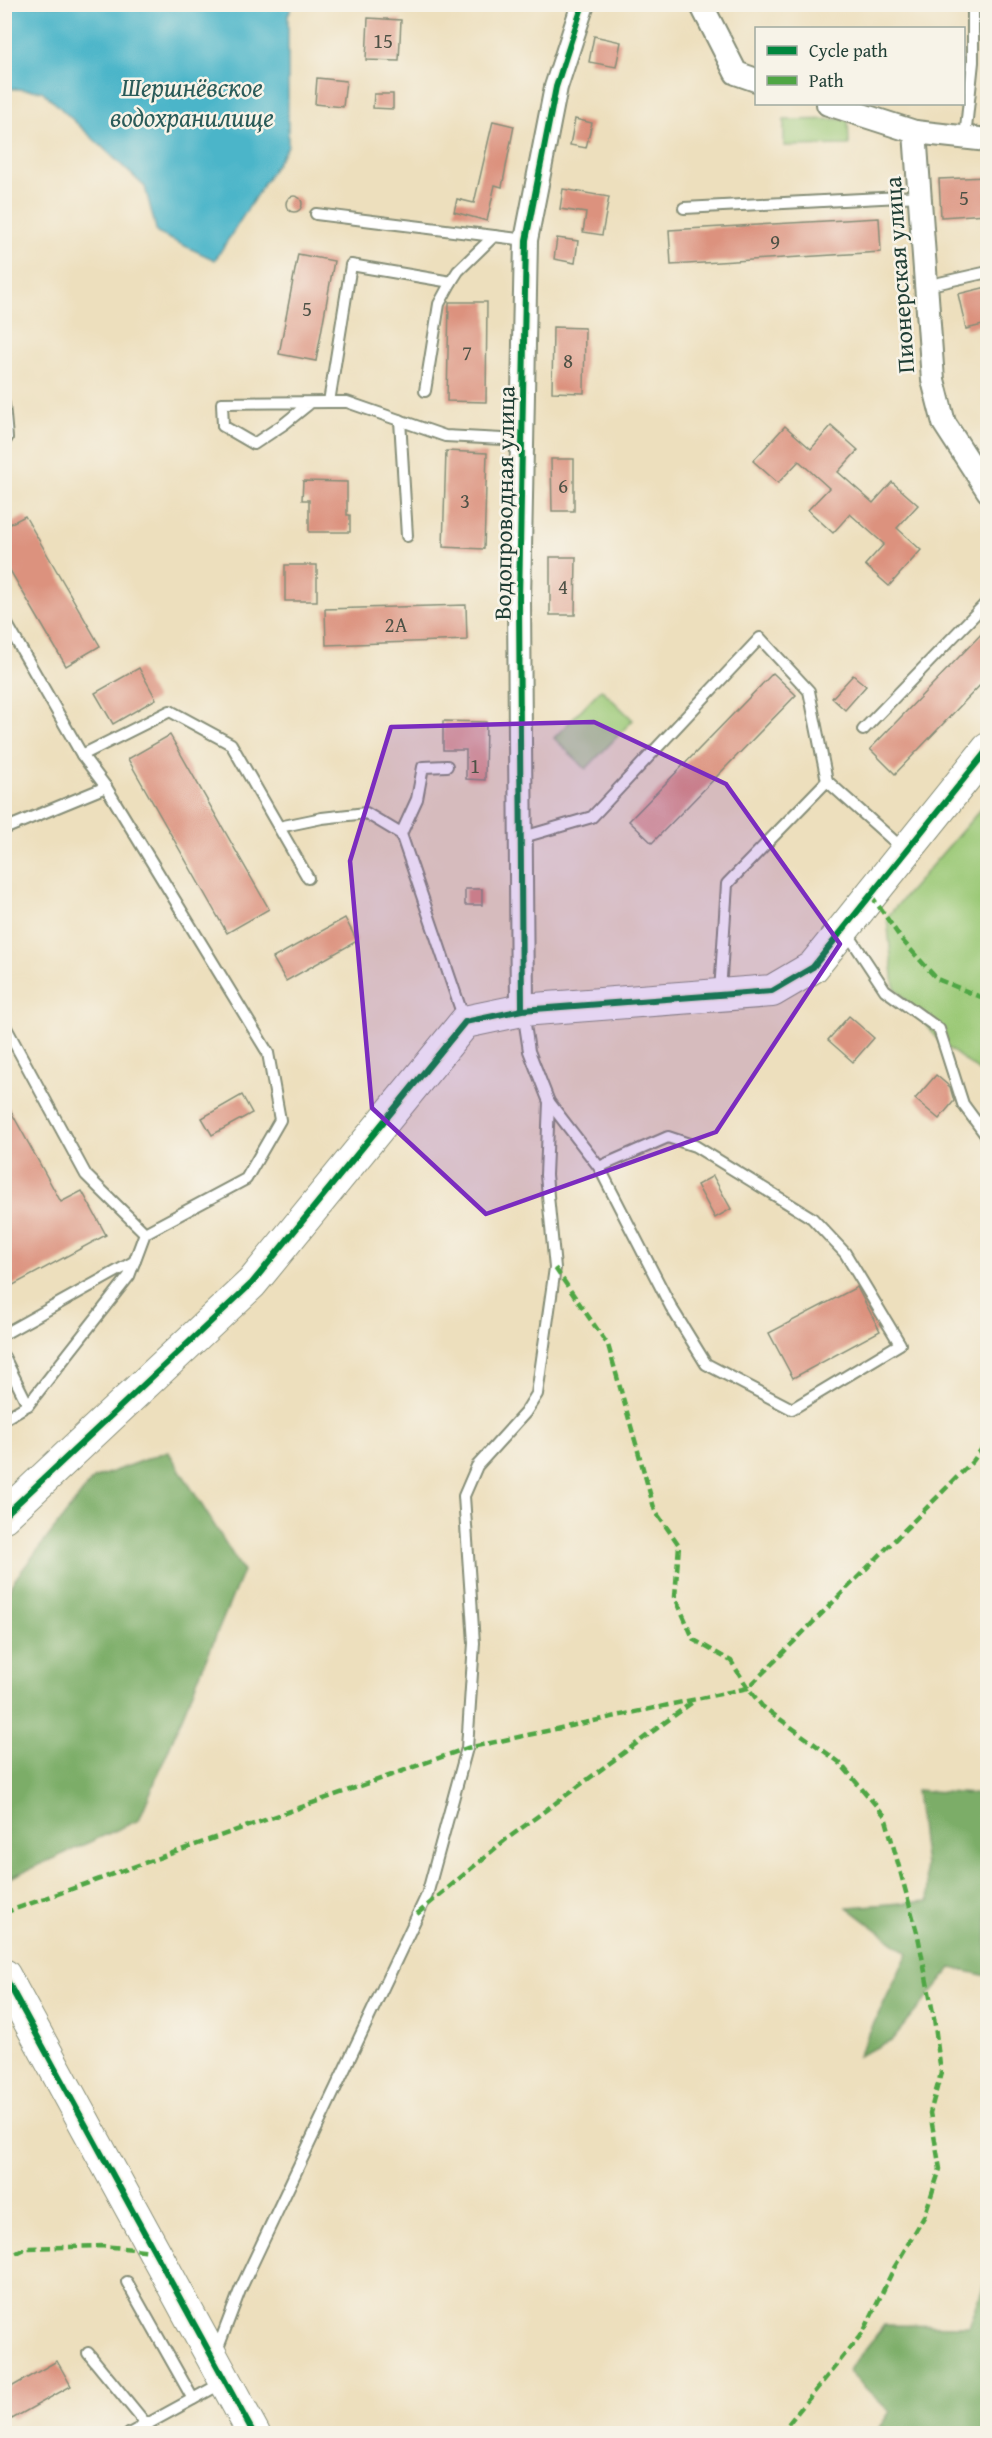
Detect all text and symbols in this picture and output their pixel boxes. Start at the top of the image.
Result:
house number: 15 [373,25,393,56]
legend [755,27,965,105]
text: Cycle path [809,37,888,64]
water label: Шершнёвское водохранилище [110,67,274,136]
text: Path [809,67,844,94]
street label: Пионерская улица [875,175,923,374]
house number: 5 [959,182,969,213]
house number: 9 [770,226,780,257]
house number: 5 [302,293,312,324]
house number: 7 [462,337,472,368]
house number: 8 [563,345,573,376]
street label: Водопроводная улица [484,385,524,621]
house number: 6 [558,470,568,501]
house number: 3 [460,485,470,516]
house number: 4 [558,571,568,602]
house number: 2А [385,609,408,640]
house number: 1 [470,750,480,781]

